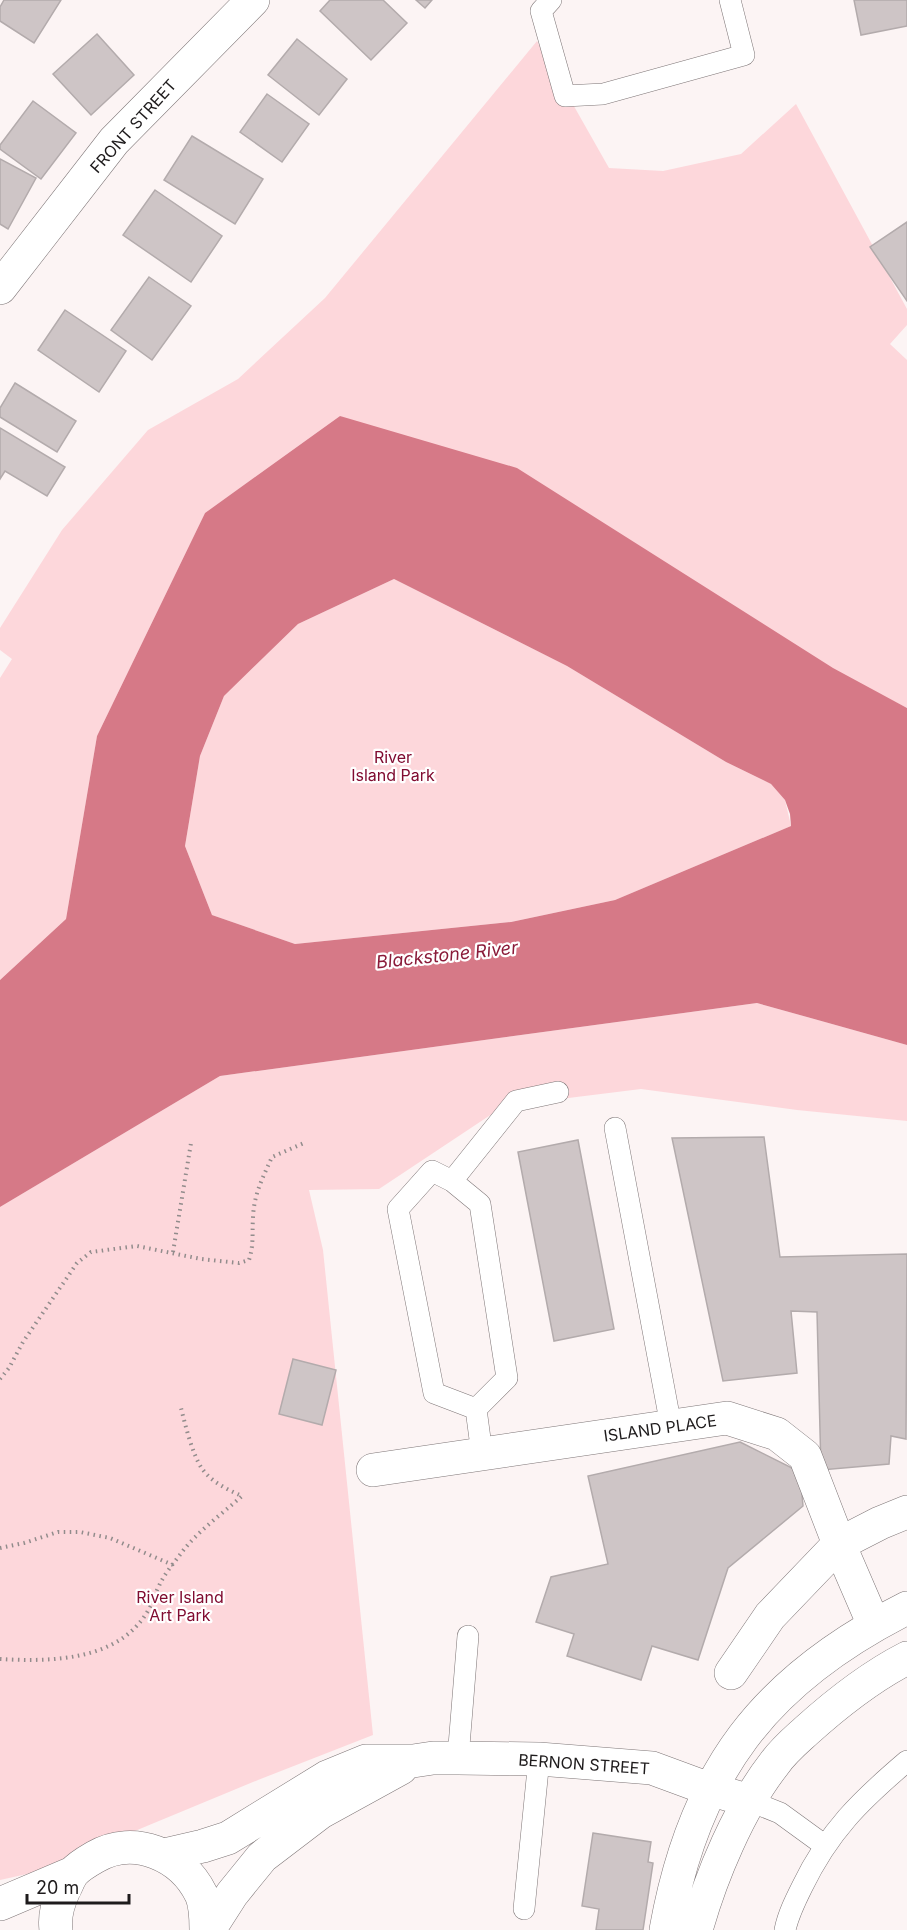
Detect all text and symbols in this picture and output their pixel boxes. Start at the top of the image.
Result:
street label: FRONT STREET [86,75,180,177]
park label: River Island Park [351,747,435,785]
water label: Blackstone River [375,936,520,972]
street label: ISLAND PLACE [602,1410,718,1446]
park label: River Island Art Park [136,1587,224,1625]
street label: BERNON STREET [518,1749,650,1779]
scale bar [27,1867,129,1905]
text: 20 m [36,1877,79,1898]

